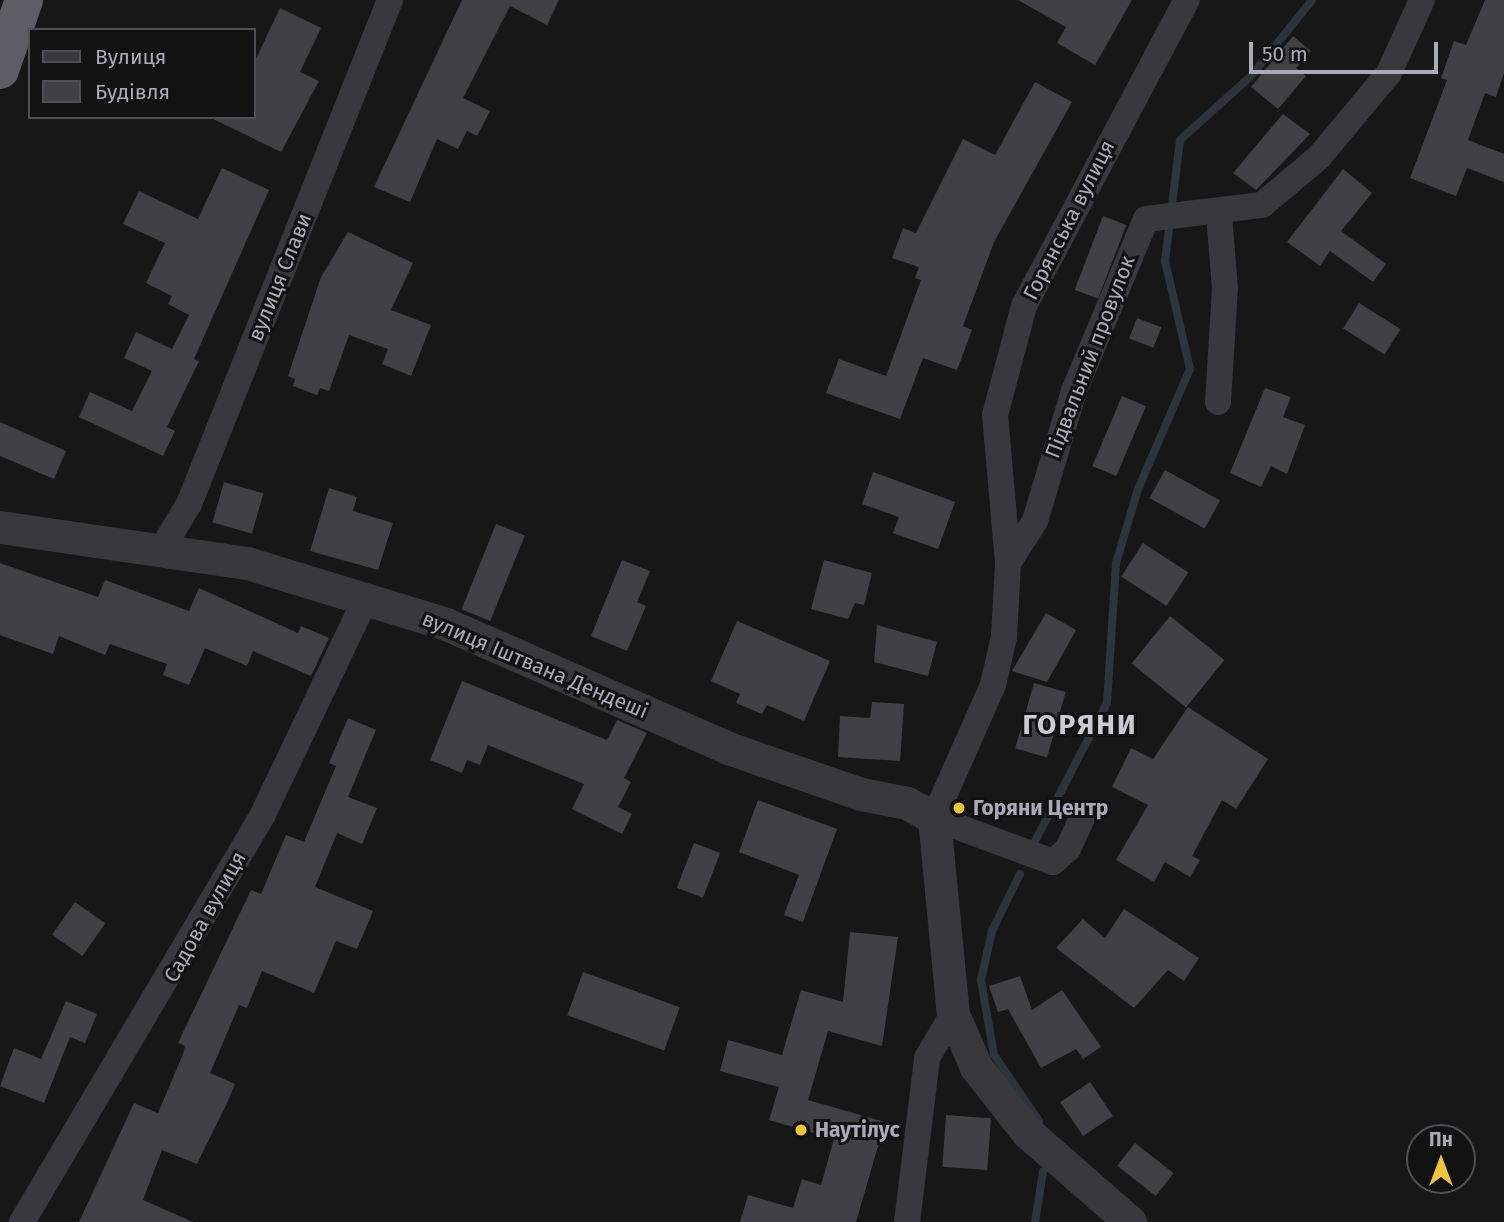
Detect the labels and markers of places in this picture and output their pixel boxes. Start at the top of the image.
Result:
place label: Горяни Центр [973,795,1108,821]
marker: Горяни Центр [951,800,967,816]
place label: Наутілус [815,1117,900,1143]
marker: Наутілус [793,1122,809,1138]

